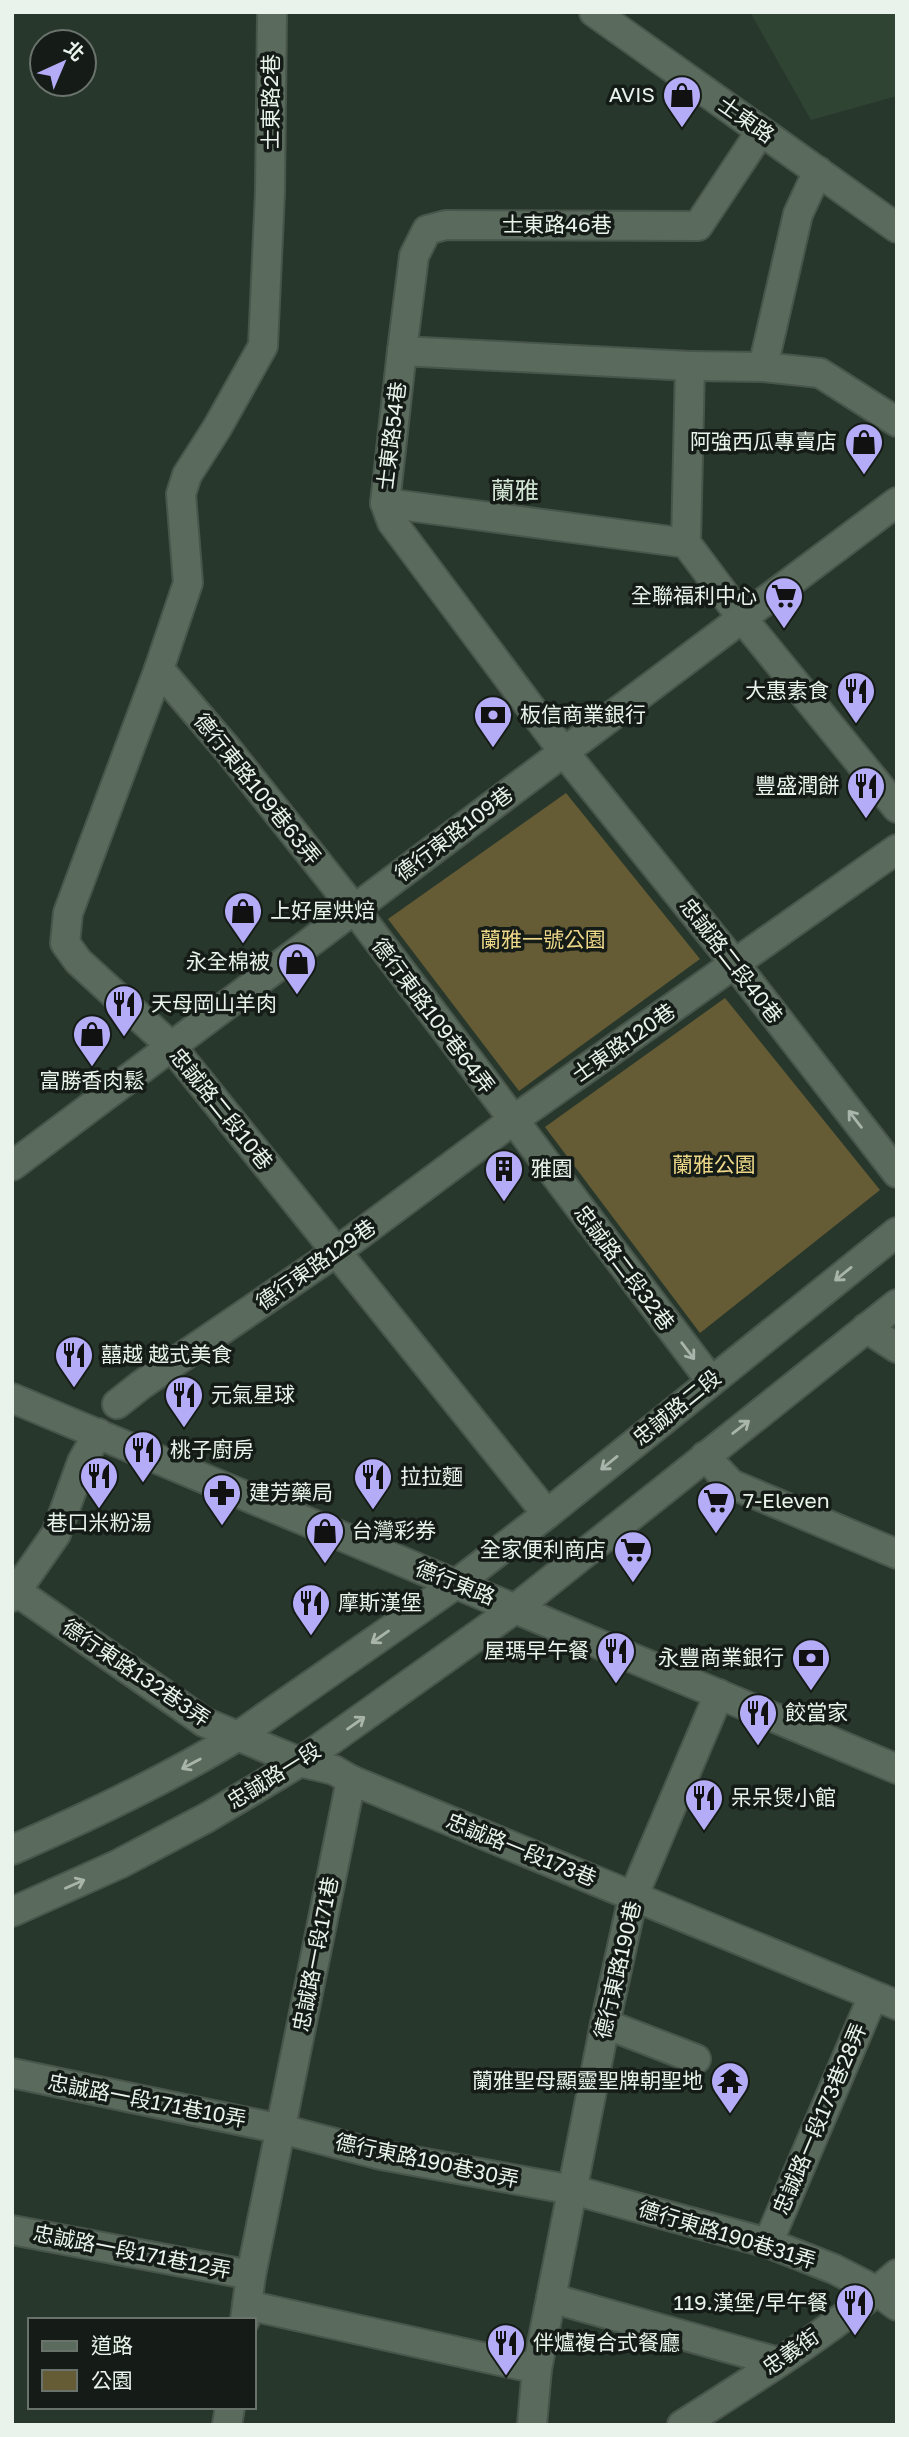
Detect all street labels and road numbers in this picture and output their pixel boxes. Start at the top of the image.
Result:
street label: 士東路2巷 [257,54,283,150]
street label: 士東路 [713,90,780,148]
street label: 士東路46巷 [502,211,612,237]
street label: 士東路54巷 [371,380,411,492]
street label: 德行東路109巷63弄 [189,708,327,869]
street label: 德行東路109巷 [389,780,517,886]
street label: 忠誠路二段40巷 [675,893,789,1028]
street label: 德行東路109巷64弄 [367,933,501,1098]
street label: 士東路120巷 [567,997,680,1087]
street label: 忠誠路二段10巷 [165,1042,279,1175]
street label: 忠誠路二段32巷 [569,1199,680,1335]
street label: 德行東路129巷 [251,1213,380,1315]
street label: 忠誠路二段 [627,1364,725,1450]
street label: 德行東路 [412,1554,499,1610]
street label: 德行東路132巷3弄 [58,1613,216,1731]
street label: 忠誠路一段 [222,1736,325,1814]
street label: 忠誠路一段173巷 [443,1807,600,1891]
street label: 忠誠路一段171巷 [287,1874,343,2034]
street label: 德行東路190巷 [589,1898,646,2041]
street label: 忠誠路一段173巷28弄 [767,2019,871,2218]
street label: 忠誠路一段171巷10弄 [46,2068,249,2132]
street label: 德行東路190巷30弄 [333,2128,521,2192]
street label: 德行東路190巷31弄 [635,2195,819,2273]
street label: 忠誠路一段171巷12弄 [31,2219,233,2283]
street label: 忠義街 [757,2322,824,2380]

